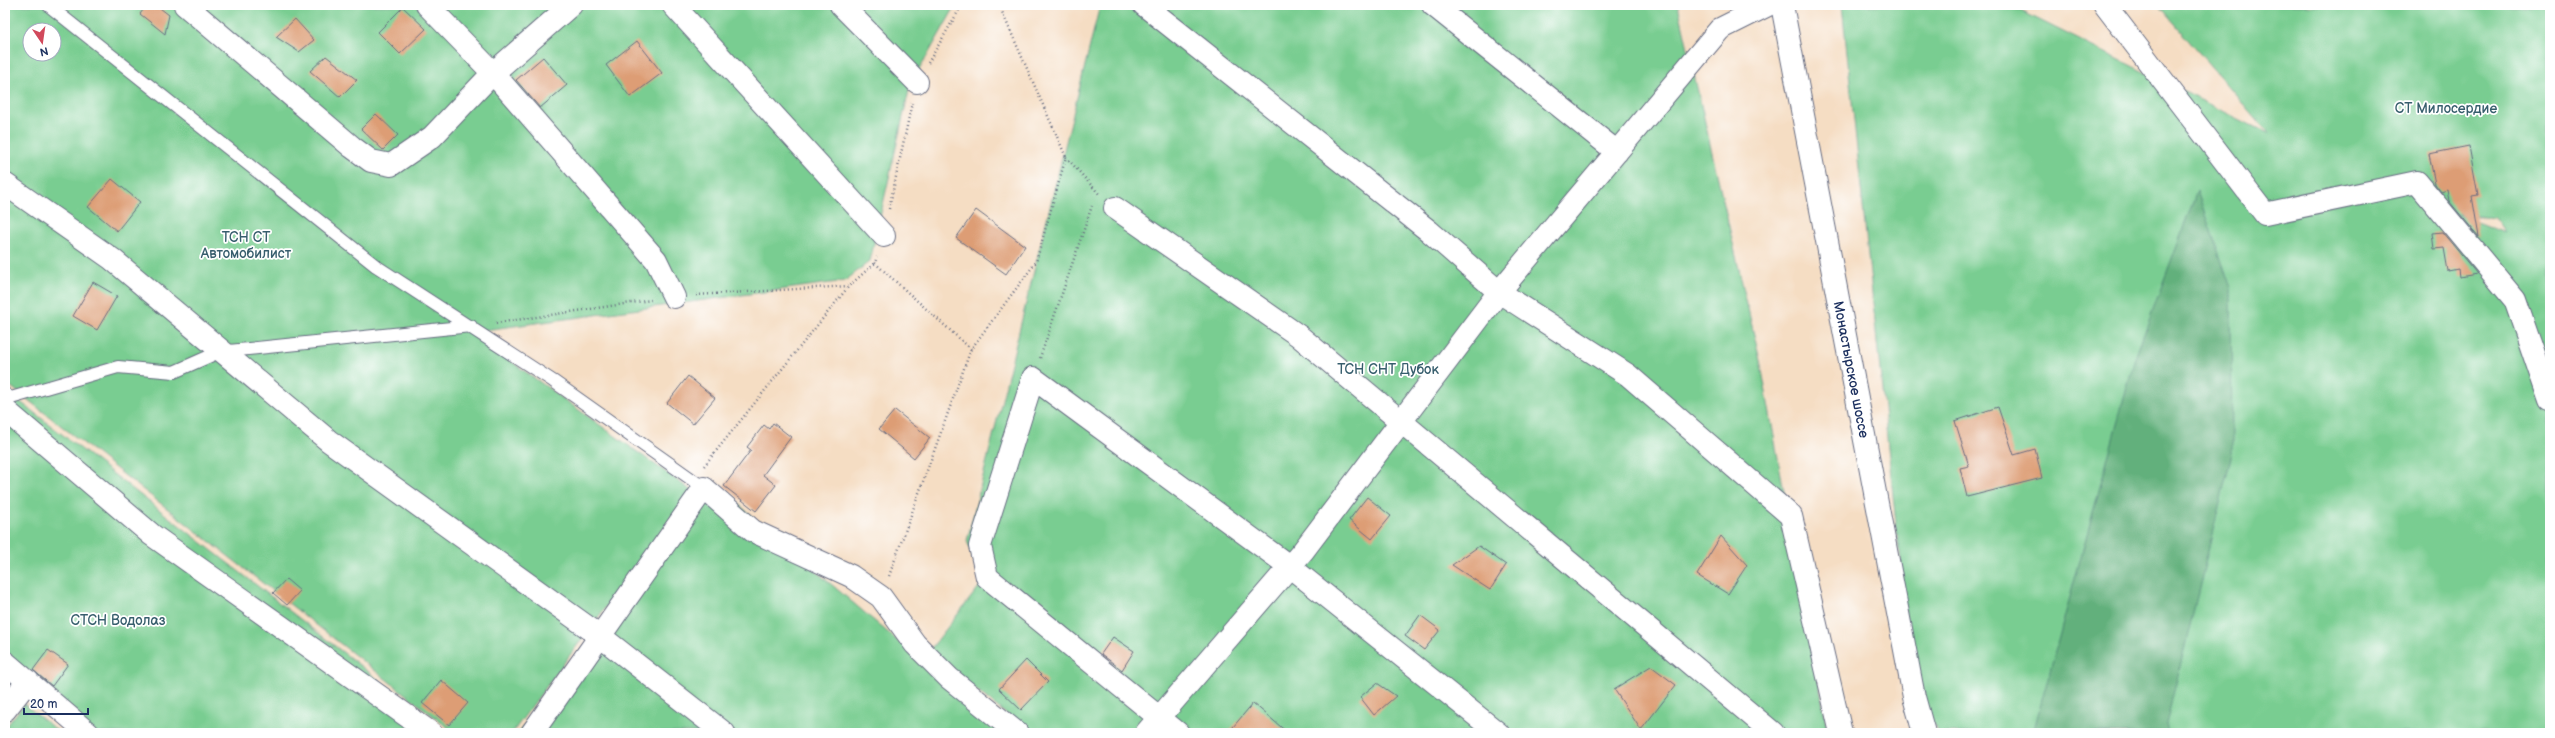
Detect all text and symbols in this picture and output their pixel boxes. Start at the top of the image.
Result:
north arrow [22,22,62,62]
text: N [39,44,50,59]
park label: СТ Милосердие [2395,100,2497,117]
park label: ТСН СТ Автомобилист [200,229,292,262]
street label: Монастырское шоссе [1830,299,1873,440]
park label: ТСН СНТ Дубок [1337,361,1439,378]
park label: СТСН Водолаз [70,612,166,629]
scale bar [24,690,88,716]
text: 20 m [30,697,57,712]

